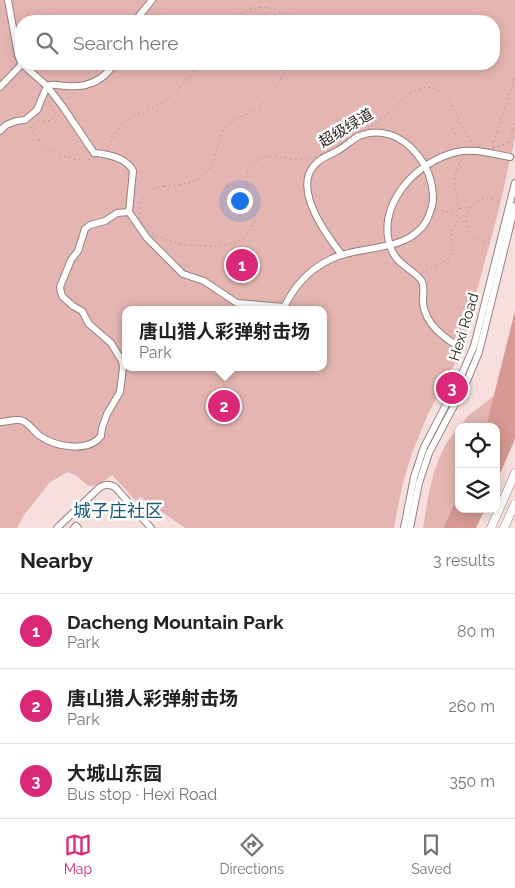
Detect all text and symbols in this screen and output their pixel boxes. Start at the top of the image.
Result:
search box [15,15,500,70]
icon: search [33,29,61,57]
text: Search here [73,32,179,54]
street label: 超级绿道 [316,105,376,151]
your location [227,188,253,214]
pin: 1 [226,246,258,284]
street label: Hexi Road [445,291,483,363]
popup [122,306,327,371]
text: 唐山猎人彩弹射击场 [139,320,310,342]
text: Park [139,343,172,362]
pin: 3 [436,369,468,407]
pin: 2 [208,387,240,425]
map controls [455,423,500,513]
button: locate [455,423,500,468]
button: layers [455,468,500,513]
district label: 城子庄社区 [73,500,163,521]
text: Nearby [20,548,93,573]
text: 3 results [433,551,495,570]
text: Dacheng Mountain Park [67,611,284,633]
text: 1 [32,622,40,641]
text: 80 m [457,622,495,641]
text: Park [67,633,100,652]
text: 唐山猎人彩弹射击场 [67,687,238,709]
text: 2 [31,697,41,716]
text: 260 m [448,697,495,716]
text: Park [67,710,100,729]
text: 大城山东园 [67,762,162,784]
text: 3 [32,772,40,791]
text: 350 m [449,772,495,791]
text: Bus stop · Hexi Road [67,785,217,804]
tab: Map [64,831,92,877]
tab: Directions [219,831,284,877]
tab: Saved [411,831,451,877]

